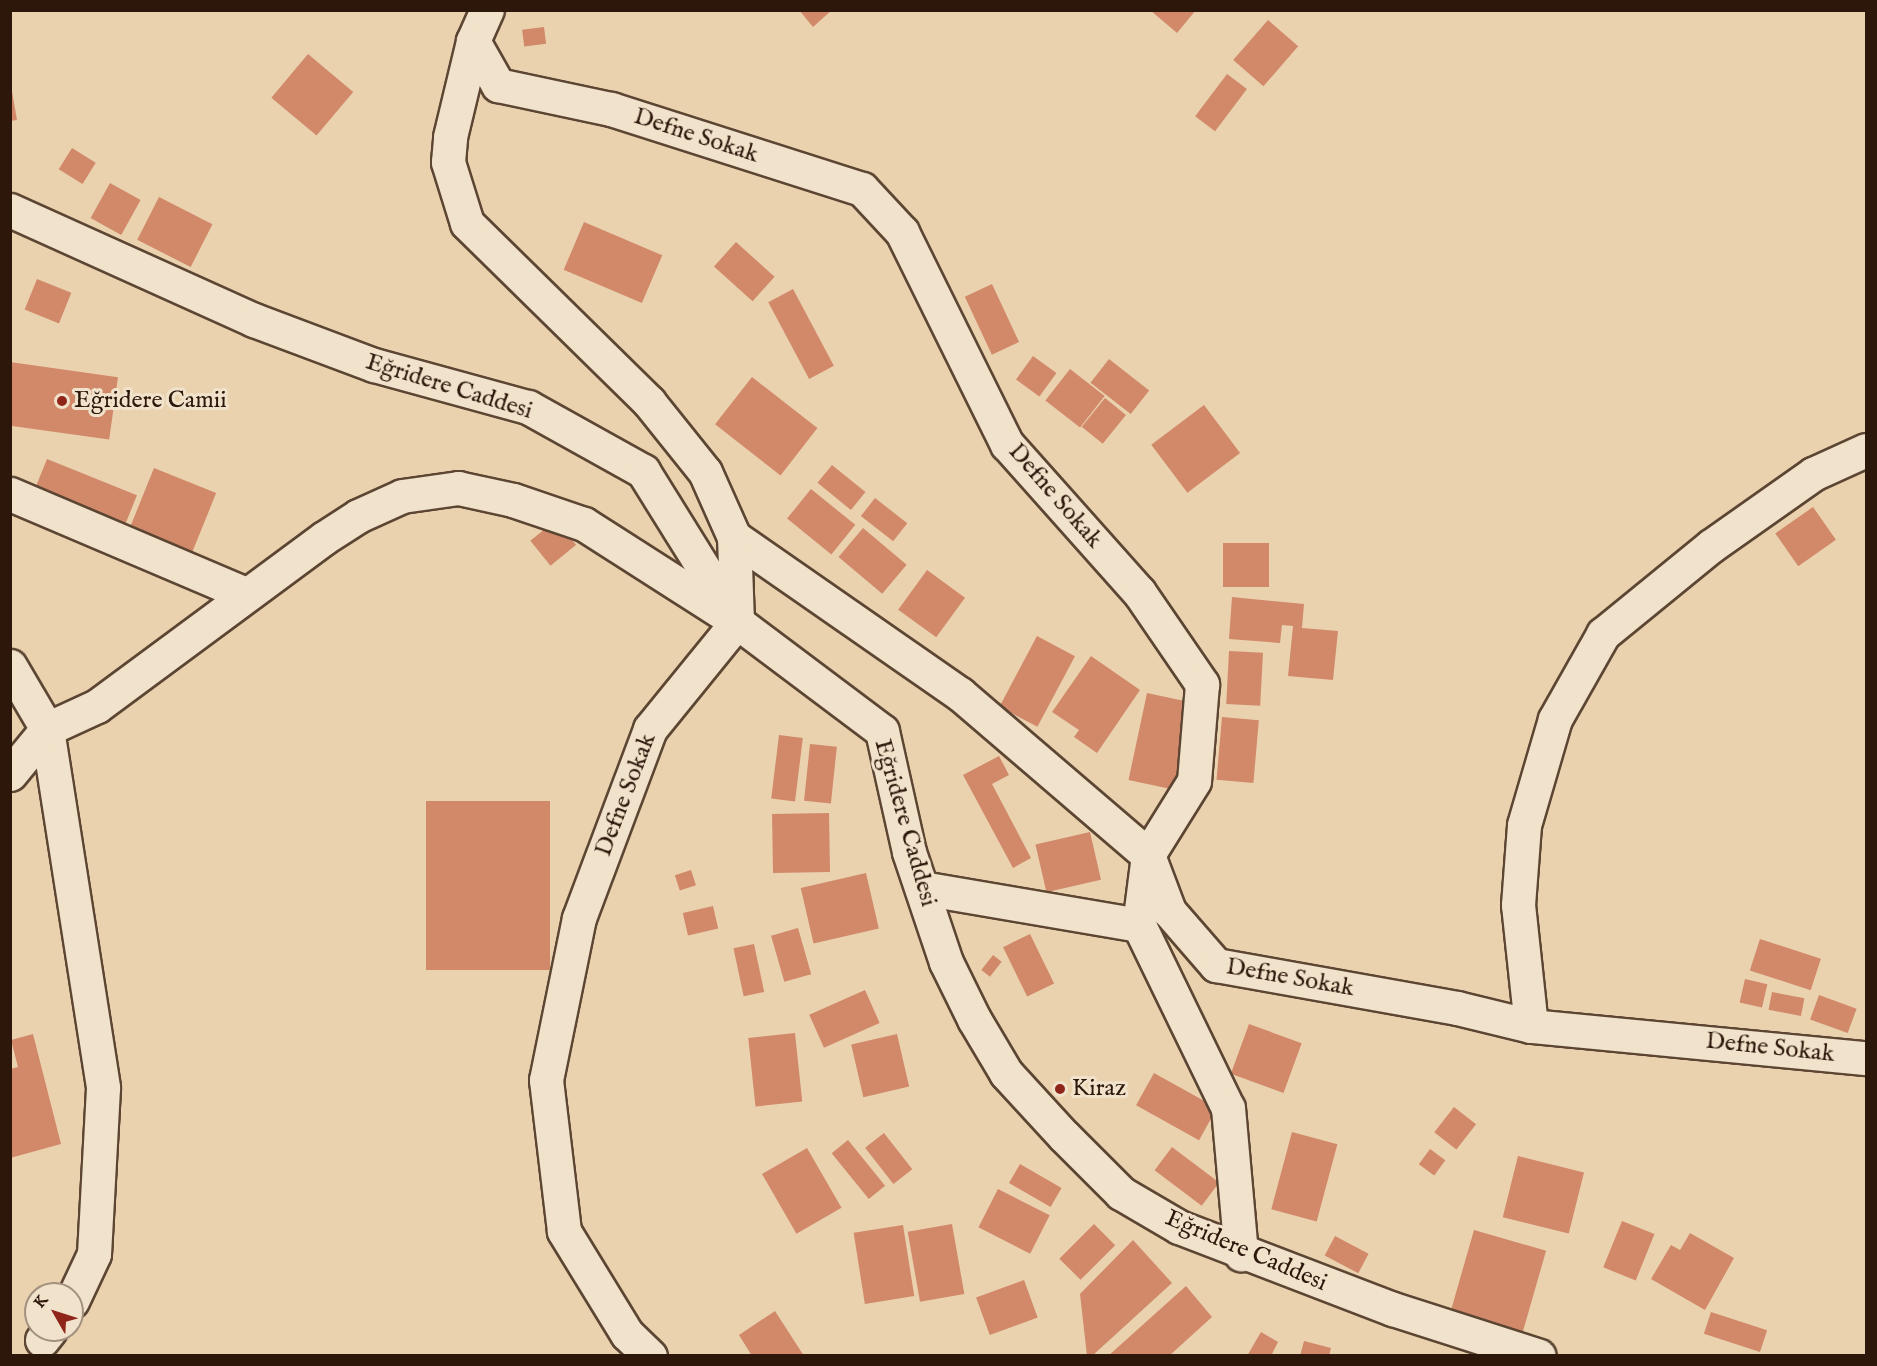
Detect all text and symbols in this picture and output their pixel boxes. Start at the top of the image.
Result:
street label: Defne Sokak [630,102,762,170]
street label: Eğridere Caddesi [362,348,536,426]
place label: Eğridere Camii [74,387,227,415]
marker: Eğridere Camii [55,394,69,408]
street label: Defne Sokak [1002,438,1108,554]
street label: Defne Sokak [589,730,663,860]
street label: Eğridere Caddesi [867,736,943,910]
street label: Defne Sokak [1224,953,1356,1003]
street label: Defne Sokak [1704,1027,1836,1069]
place label: Kiraz [1072,1075,1126,1103]
marker: Kiraz [1053,1082,1067,1096]
street label: Eğridere Caddesi [1161,1204,1331,1298]
north arrow [24,1282,84,1342]
text: K [30,1291,53,1313]

